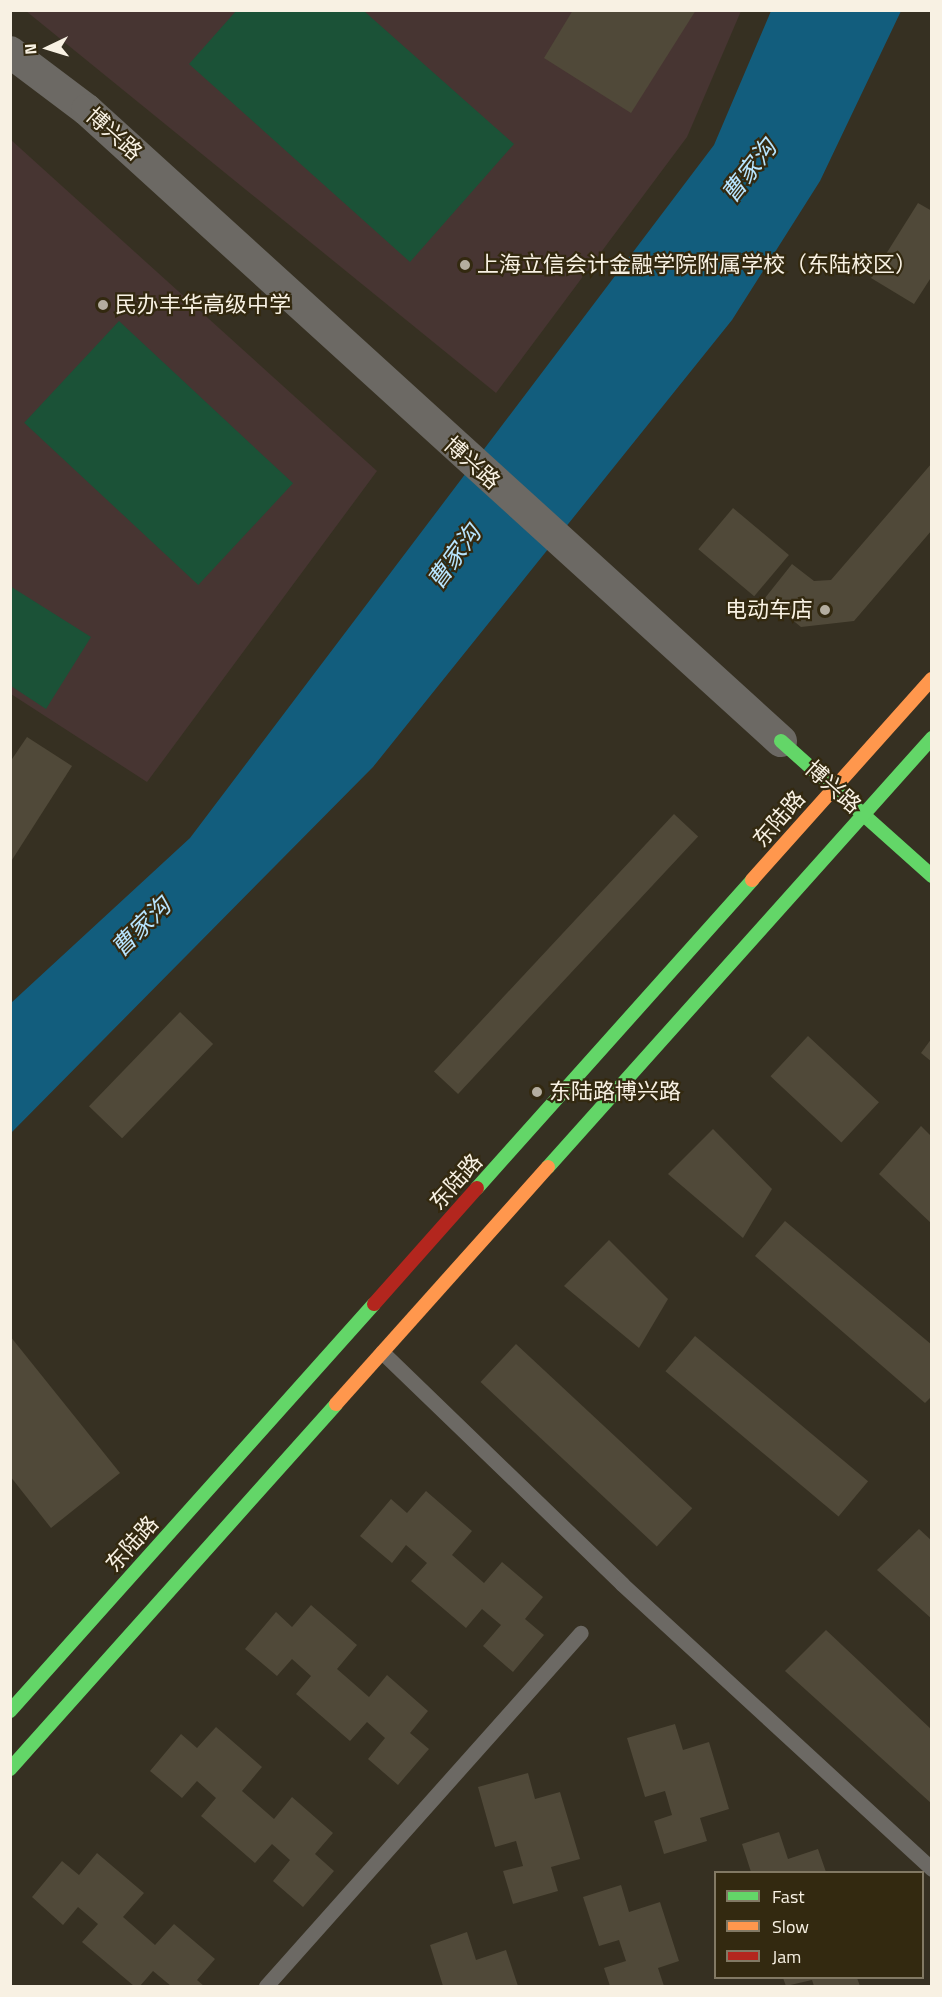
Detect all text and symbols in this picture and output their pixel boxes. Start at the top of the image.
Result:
north arrow [18,18,78,78]
text: N [18,43,42,56]
street label: 博兴路 [81,102,147,166]
water label: 曹家沟 [715,134,783,208]
place label: 上海立信会计金融学院附属学校（东陆校区） [477,252,917,278]
marker: 上海立信会计金融学院附属学校（东陆校区） [458,258,472,272]
place label: 民办丰华高级中学 [115,292,291,318]
marker: 民办丰华高级中学 [96,298,110,312]
street label: 博兴路 [439,431,505,495]
water label: 曹家沟 [421,519,487,595]
place label: 电动车店 [725,597,813,623]
marker: 电动车店 [818,603,832,617]
street label: 博兴路 [800,755,866,819]
street label: 东陆路 [747,785,811,853]
water label: 曹家沟 [105,891,177,963]
place label: 东陆路博兴路 [549,1079,681,1105]
marker: 东陆路博兴路 [530,1085,544,1099]
street label: 东陆路 [424,1149,488,1215]
street label: 东陆路 [100,1511,164,1577]
legend [714,1871,924,1979]
text: Fast [772,1883,805,1910]
text: Slow [772,1913,809,1940]
text: Jam [772,1943,801,1970]

